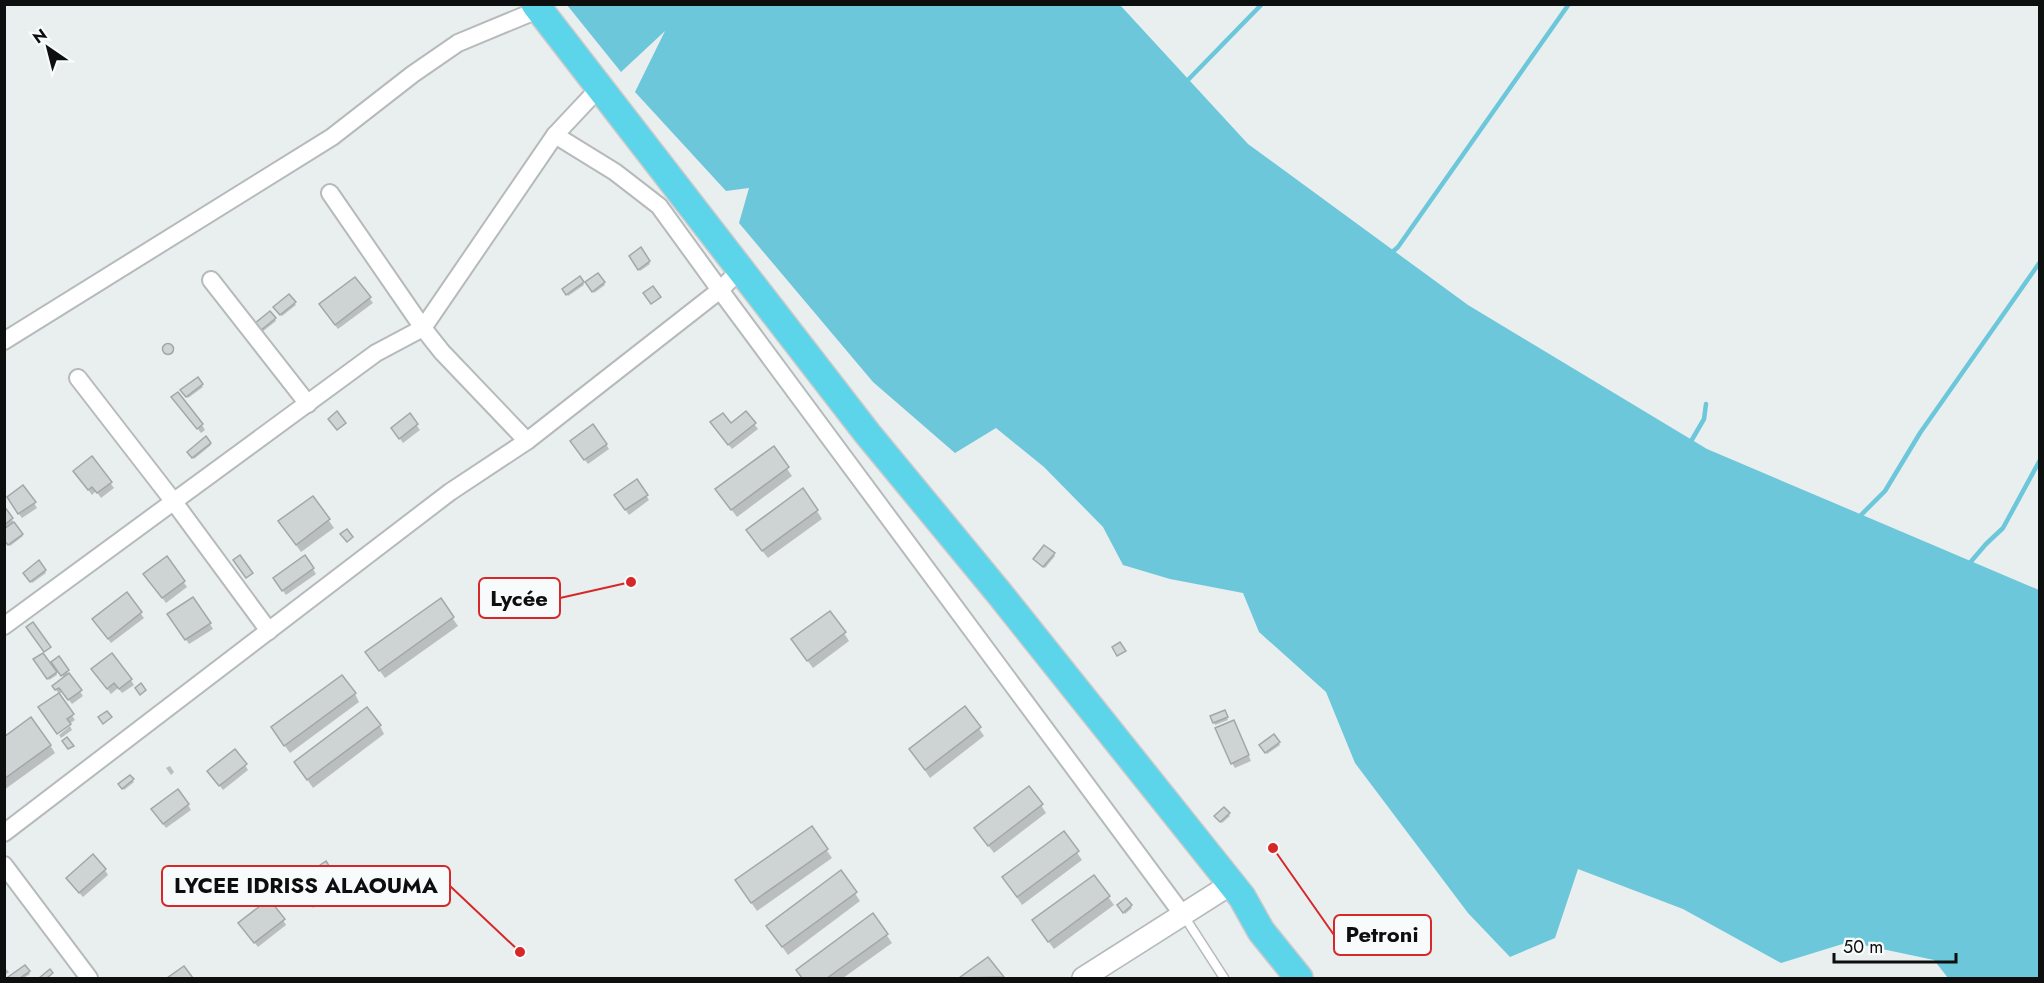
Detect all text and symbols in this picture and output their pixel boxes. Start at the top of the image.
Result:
north arrow [18,18,78,78]
text: N [28,23,51,49]
callout: Lycée [479,578,560,618]
text: Lycée [490,582,548,614]
callout: LYCEE IDRISS ALAOUMA [162,866,450,906]
text: LYCEE IDRISS ALAOUMA [174,869,439,901]
callout: Petroni [1334,915,1431,955]
text: Petroni [1345,918,1419,950]
scale bar [1834,926,1956,964]
text: 50 m [1843,934,1883,960]

